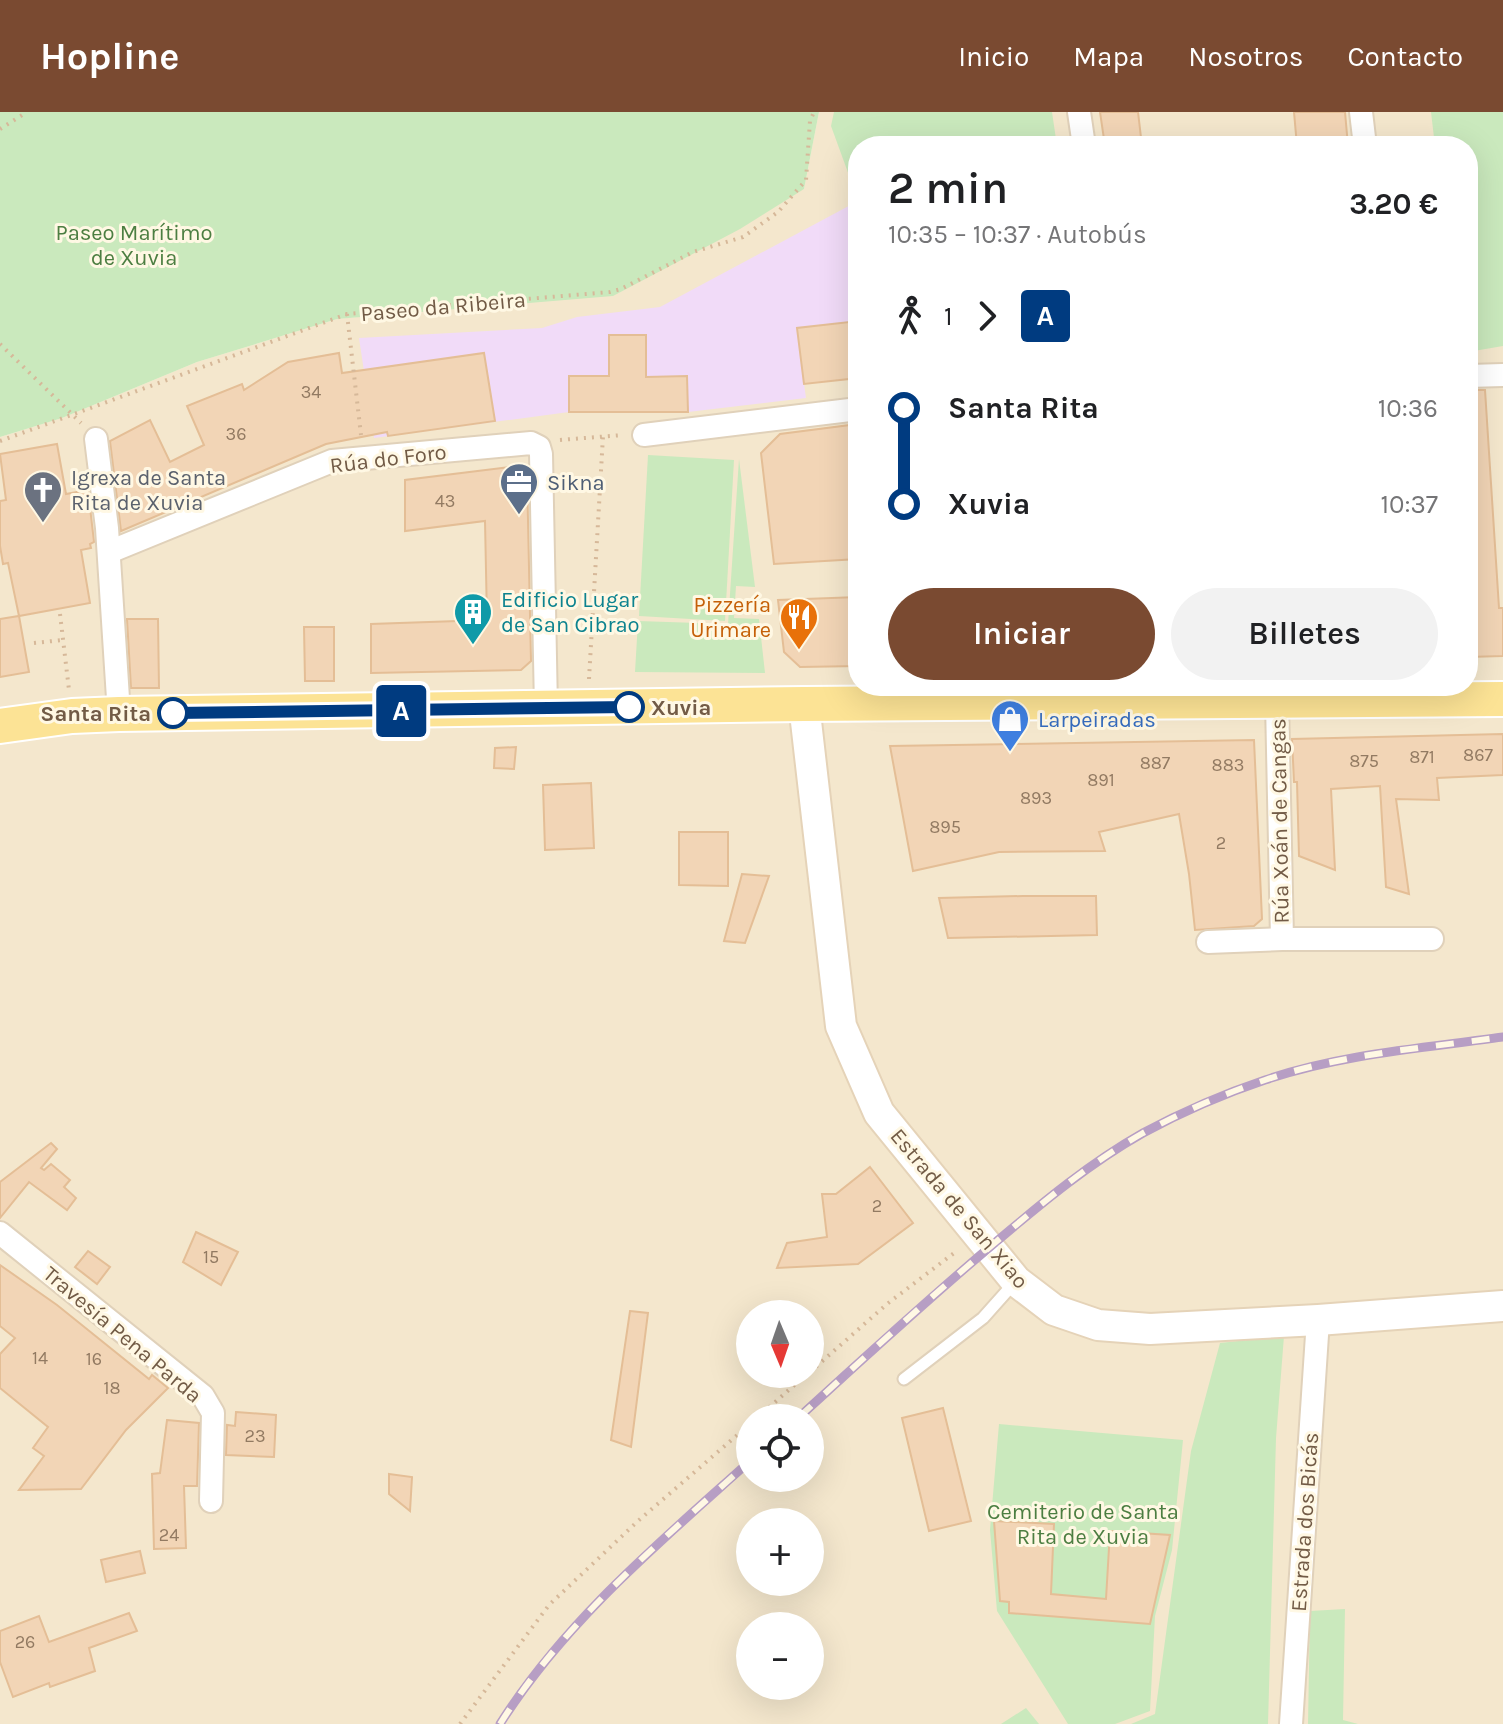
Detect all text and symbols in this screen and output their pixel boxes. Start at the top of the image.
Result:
text: Hopline [40,34,179,79]
text: Inicio [958,40,1029,73]
text: Mapa [1073,40,1144,73]
text: Nosotros [1188,40,1303,73]
text: Contacto [1347,40,1463,73]
text: 2 min [888,163,1008,214]
text: 3.20 € [1349,186,1438,222]
text: 10:35 – 10:37 · Autobús [888,219,1147,250]
park label: Paseo Marítimo de Xuvia [55,220,213,271]
street label: Paseo da Ribeira [359,287,527,327]
icon: walk [888,294,932,338]
icon: forward [965,294,1009,338]
text: A [1037,299,1054,332]
text: 1 [944,301,953,332]
house number: 34 [301,381,321,403]
text: Santa Rita [948,390,1099,426]
text: 10:36 [1378,393,1438,424]
house number: 36 [226,423,246,445]
street label: Rúa do Foro [328,439,448,479]
office icon: Sikna [498,461,540,516]
place label: Igrexa de Santa Rita de Xuvia [71,465,226,516]
church icon: Igrexa de Santa Rita de Xuvia [22,469,64,524]
place label: Sikna [547,470,605,496]
text: Xuvia [948,486,1030,522]
text: 10:37 [1380,489,1438,520]
house number: 43 [435,490,455,512]
place label: Edificio Lugar de San Cibrao [501,587,640,638]
button: Iniciar [888,588,1155,680]
button: Billetes [1171,588,1438,680]
building icon: Edificio Lugar de San Cibrao [452,591,494,646]
place label: Pizzería Urimare [690,592,771,643]
restaurant icon: Pizzería Urimare [778,596,820,651]
line badge: A [375,685,427,737]
marker: Xuvia [614,692,644,722]
text: A [392,694,410,727]
place label: Xuvia [651,695,711,721]
marker: Santa Rita [158,698,188,728]
shop icon: Larpeiradas [989,698,1031,753]
place label: Santa Rita [40,701,151,727]
place label: Larpeiradas [1038,707,1156,733]
street label: Rúa Xoán de Cangas [1265,718,1295,924]
house number: 867 [1463,744,1493,766]
house number: 871 [1409,746,1435,768]
house number: 875 [1349,750,1379,772]
house number: 887 [1140,752,1171,774]
house number: 883 [1212,754,1244,776]
house number: 891 [1087,769,1115,791]
house number: 893 [1020,787,1052,809]
house number: 895 [929,816,961,838]
house number: 2 [1216,832,1226,854]
street label: Estrada de San Xiao [885,1123,1034,1294]
house number: 2 [872,1195,882,1217]
house number: 15 [203,1246,219,1268]
street label: Travesía Pena Parda [38,1261,207,1409]
north arrow [736,1300,824,1388]
map controls [736,1300,824,1700]
house number: 14 [32,1347,48,1369]
house number: 16 [86,1348,102,1370]
house number: 18 [103,1377,121,1399]
button: locate [736,1404,824,1492]
house number: 23 [244,1425,266,1447]
street label: Estrada dos Bicás [1286,1432,1324,1613]
park label: Cemiterio de Santa Rita de Xuvia [987,1499,1179,1550]
button: + [736,1508,824,1596]
house number: 24 [159,1524,179,1546]
button: − [736,1612,824,1700]
house number: 26 [15,1631,35,1653]

